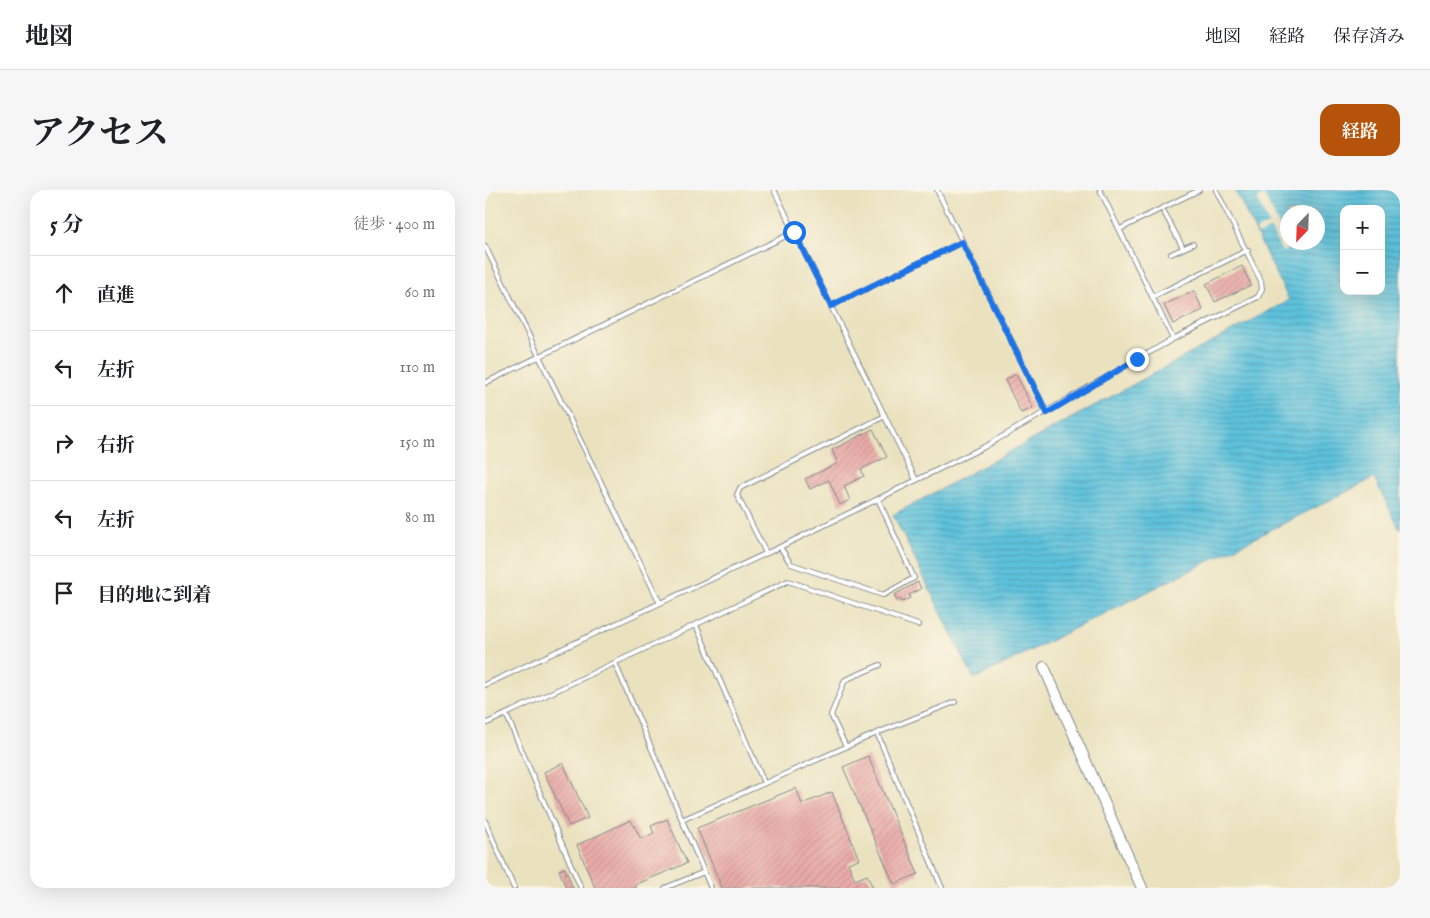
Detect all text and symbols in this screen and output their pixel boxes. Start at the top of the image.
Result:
text: 地図 [25,22,73,53]
text: 地図 [1205,26,1241,49]
text: 経路 [1269,26,1305,49]
text: 保存済み [1333,26,1405,49]
button: 経路 [1320,104,1400,156]
text: アクセス [30,112,169,157]
north arrow [1280,205,1325,250]
map controls [1340,205,1385,295]
button: + [1340,205,1385,250]
text: 5 分 [50,212,83,239]
text: 徒歩 · 400 m [353,215,435,235]
route start [783,221,806,244]
button: − [1340,250,1385,295]
icon: ahead [50,279,78,307]
text: 60 m [405,283,435,303]
text: 直進 [97,284,135,308]
route end [1126,348,1149,371]
icon: left [50,354,78,382]
text: 110 m [399,358,435,378]
text: 左折 [97,359,135,383]
icon: right [50,429,78,457]
text: 150 m [400,433,435,453]
text: 右折 [97,434,135,458]
icon: left [50,504,78,532]
text: 80 m [405,508,435,528]
text: 左折 [97,509,135,533]
icon: arrive [50,579,78,607]
text: 目的地に到着 [97,584,211,608]

